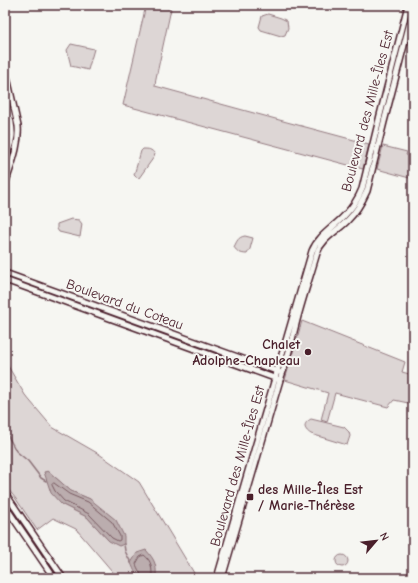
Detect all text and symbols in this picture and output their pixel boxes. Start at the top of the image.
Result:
street label: Boulevard des Mille-Îles Est [338,28,397,194]
street label: Boulevard du Coteau [64,275,186,334]
place label: Chalet Adolphe-Chapleau [192,336,300,369]
marker: Chalet Adolphe-Chapleau [303,347,313,357]
street label: Boulevard des Mille-Îles Est [206,383,269,548]
place label: des Mille-Îles Est / Marie-Thérèse [258,481,363,514]
marker: des Mille-Îles Est / Marie-Thérèse [245,492,255,502]
north arrow [356,521,396,561]
text: N [377,530,392,543]

